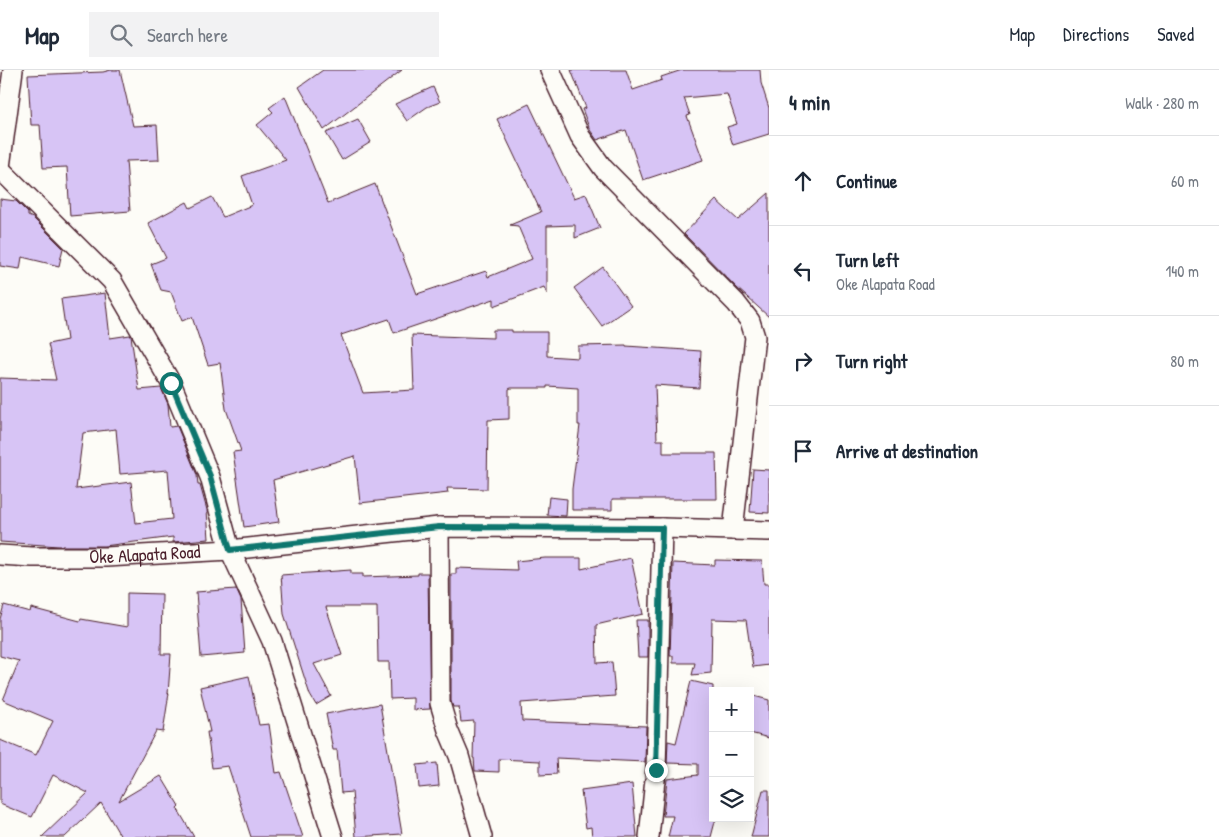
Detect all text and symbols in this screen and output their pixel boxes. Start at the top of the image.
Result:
search box [89,12,439,57]
text: Map [25,19,59,51]
icon: search [107,21,135,49]
text: Search here [147,22,228,48]
text: Map [1010,22,1035,47]
text: Directions [1063,22,1129,47]
text: Saved [1157,22,1194,47]
text: 4 min [789,88,830,117]
text: Walk · 280 m [1125,92,1199,114]
icon: ahead [789,167,817,195]
text: Continue [836,168,897,194]
text: 60 m [1171,170,1199,192]
text: Turn left [836,247,899,273]
icon: left [789,257,817,285]
text: 140 m [1165,260,1199,282]
text: Oke Alapata Road [836,273,935,295]
icon: right [789,347,817,375]
text: Turn right [836,348,907,374]
text: 80 m [1170,350,1199,372]
route start [160,372,183,395]
icon: arrive [789,437,817,465]
text: Arrive at destination [836,438,978,464]
street label: Oke Alapata Road [89,539,201,569]
map controls [709,687,754,822]
button: + [709,687,754,732]
button: − [709,732,754,777]
route end [645,759,668,782]
button: layers [709,777,754,822]

